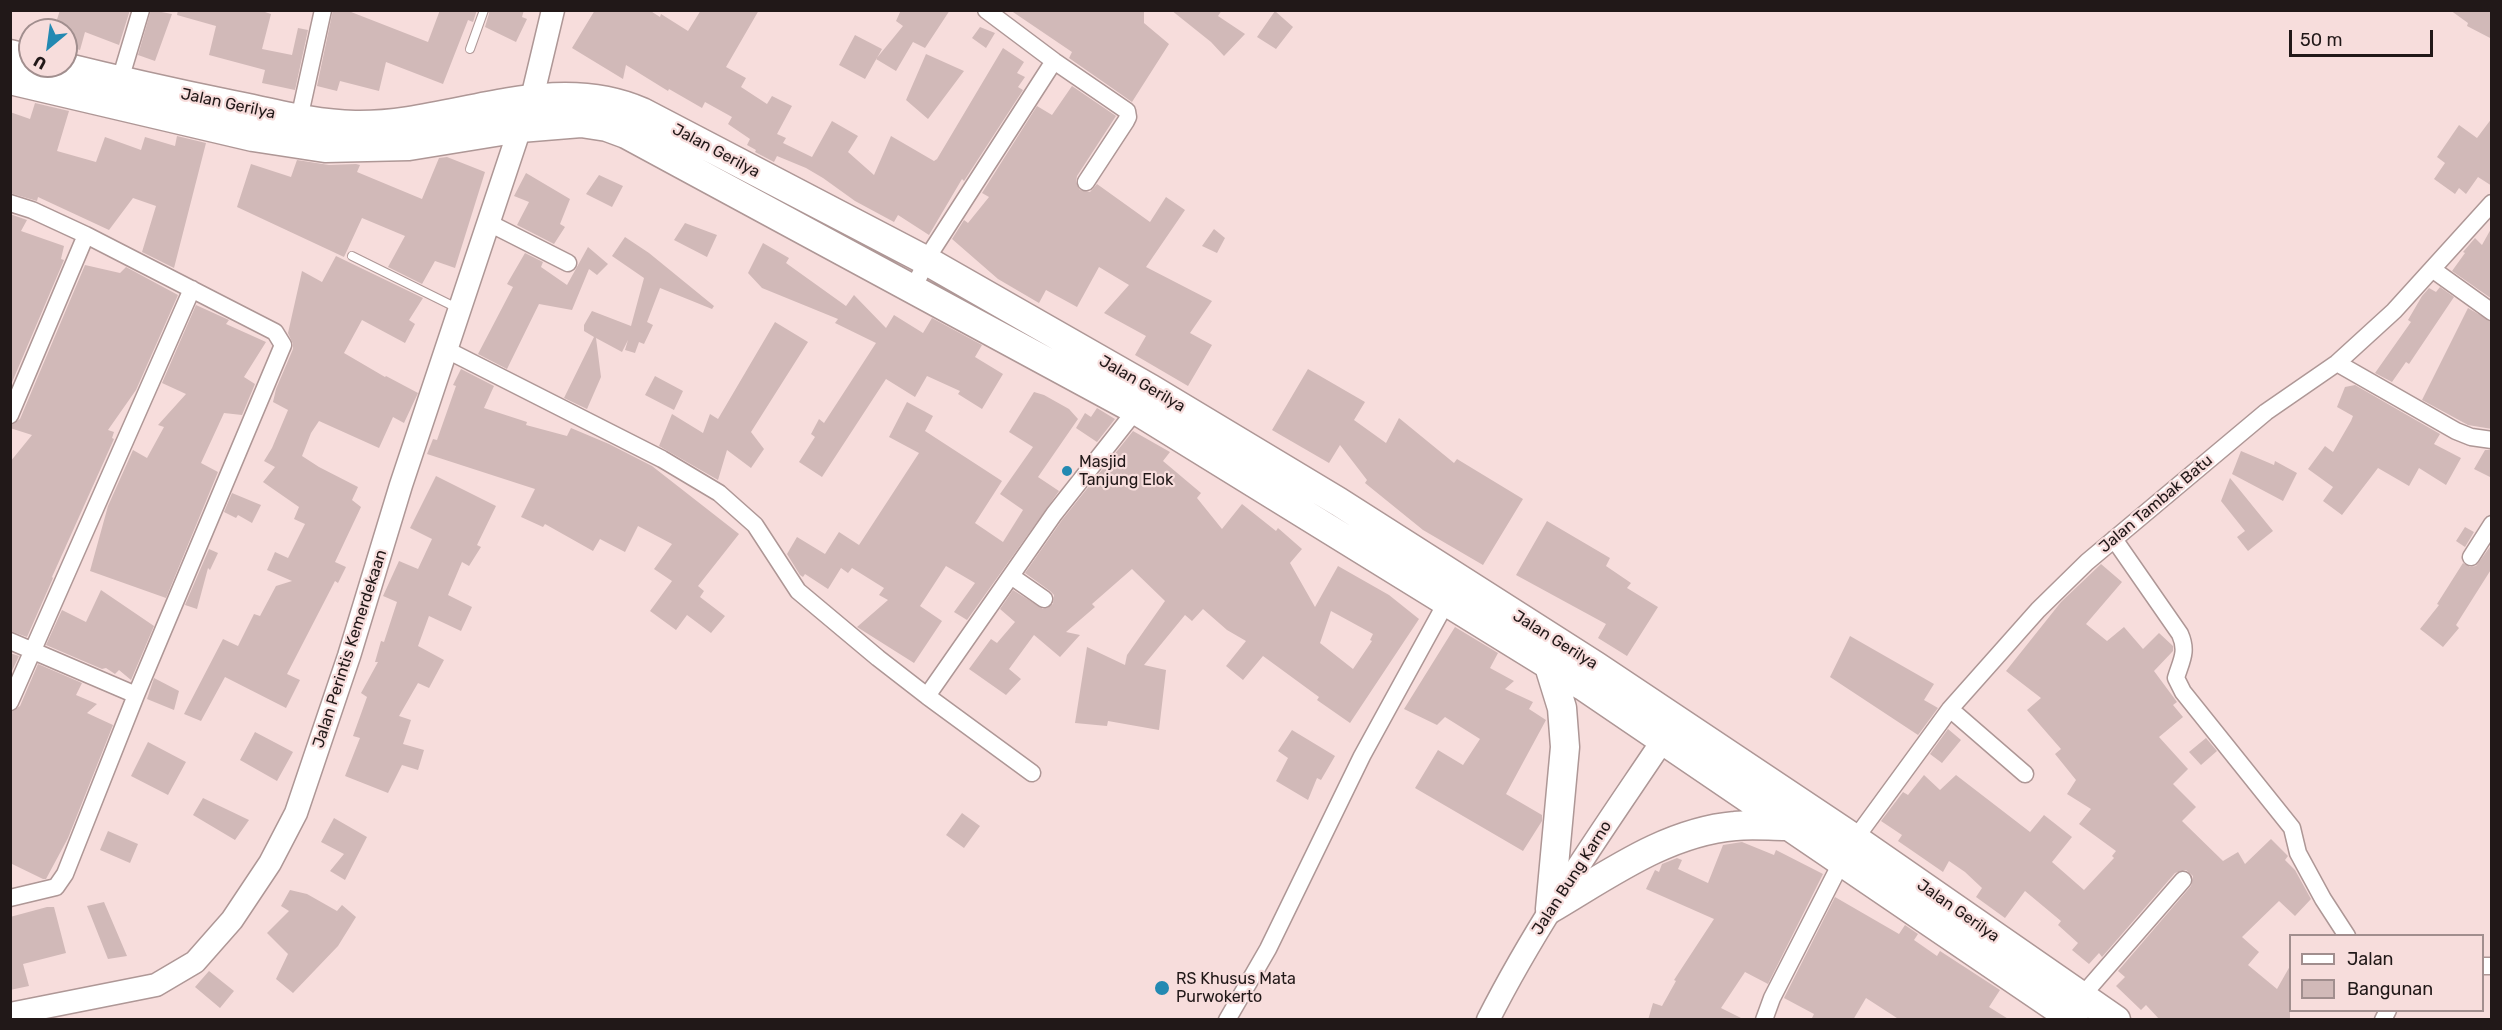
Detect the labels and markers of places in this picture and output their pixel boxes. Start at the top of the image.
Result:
place label: Masjid Tanjung Elok [1079,452,1173,490]
marker: Masjid Tanjung Elok [1060,464,1074,478]
place label: RS Khusus Mata Purwokerto [1176,969,1296,1007]
marker: RS Khusus Mata Purwokerto [1153,979,1171,997]

